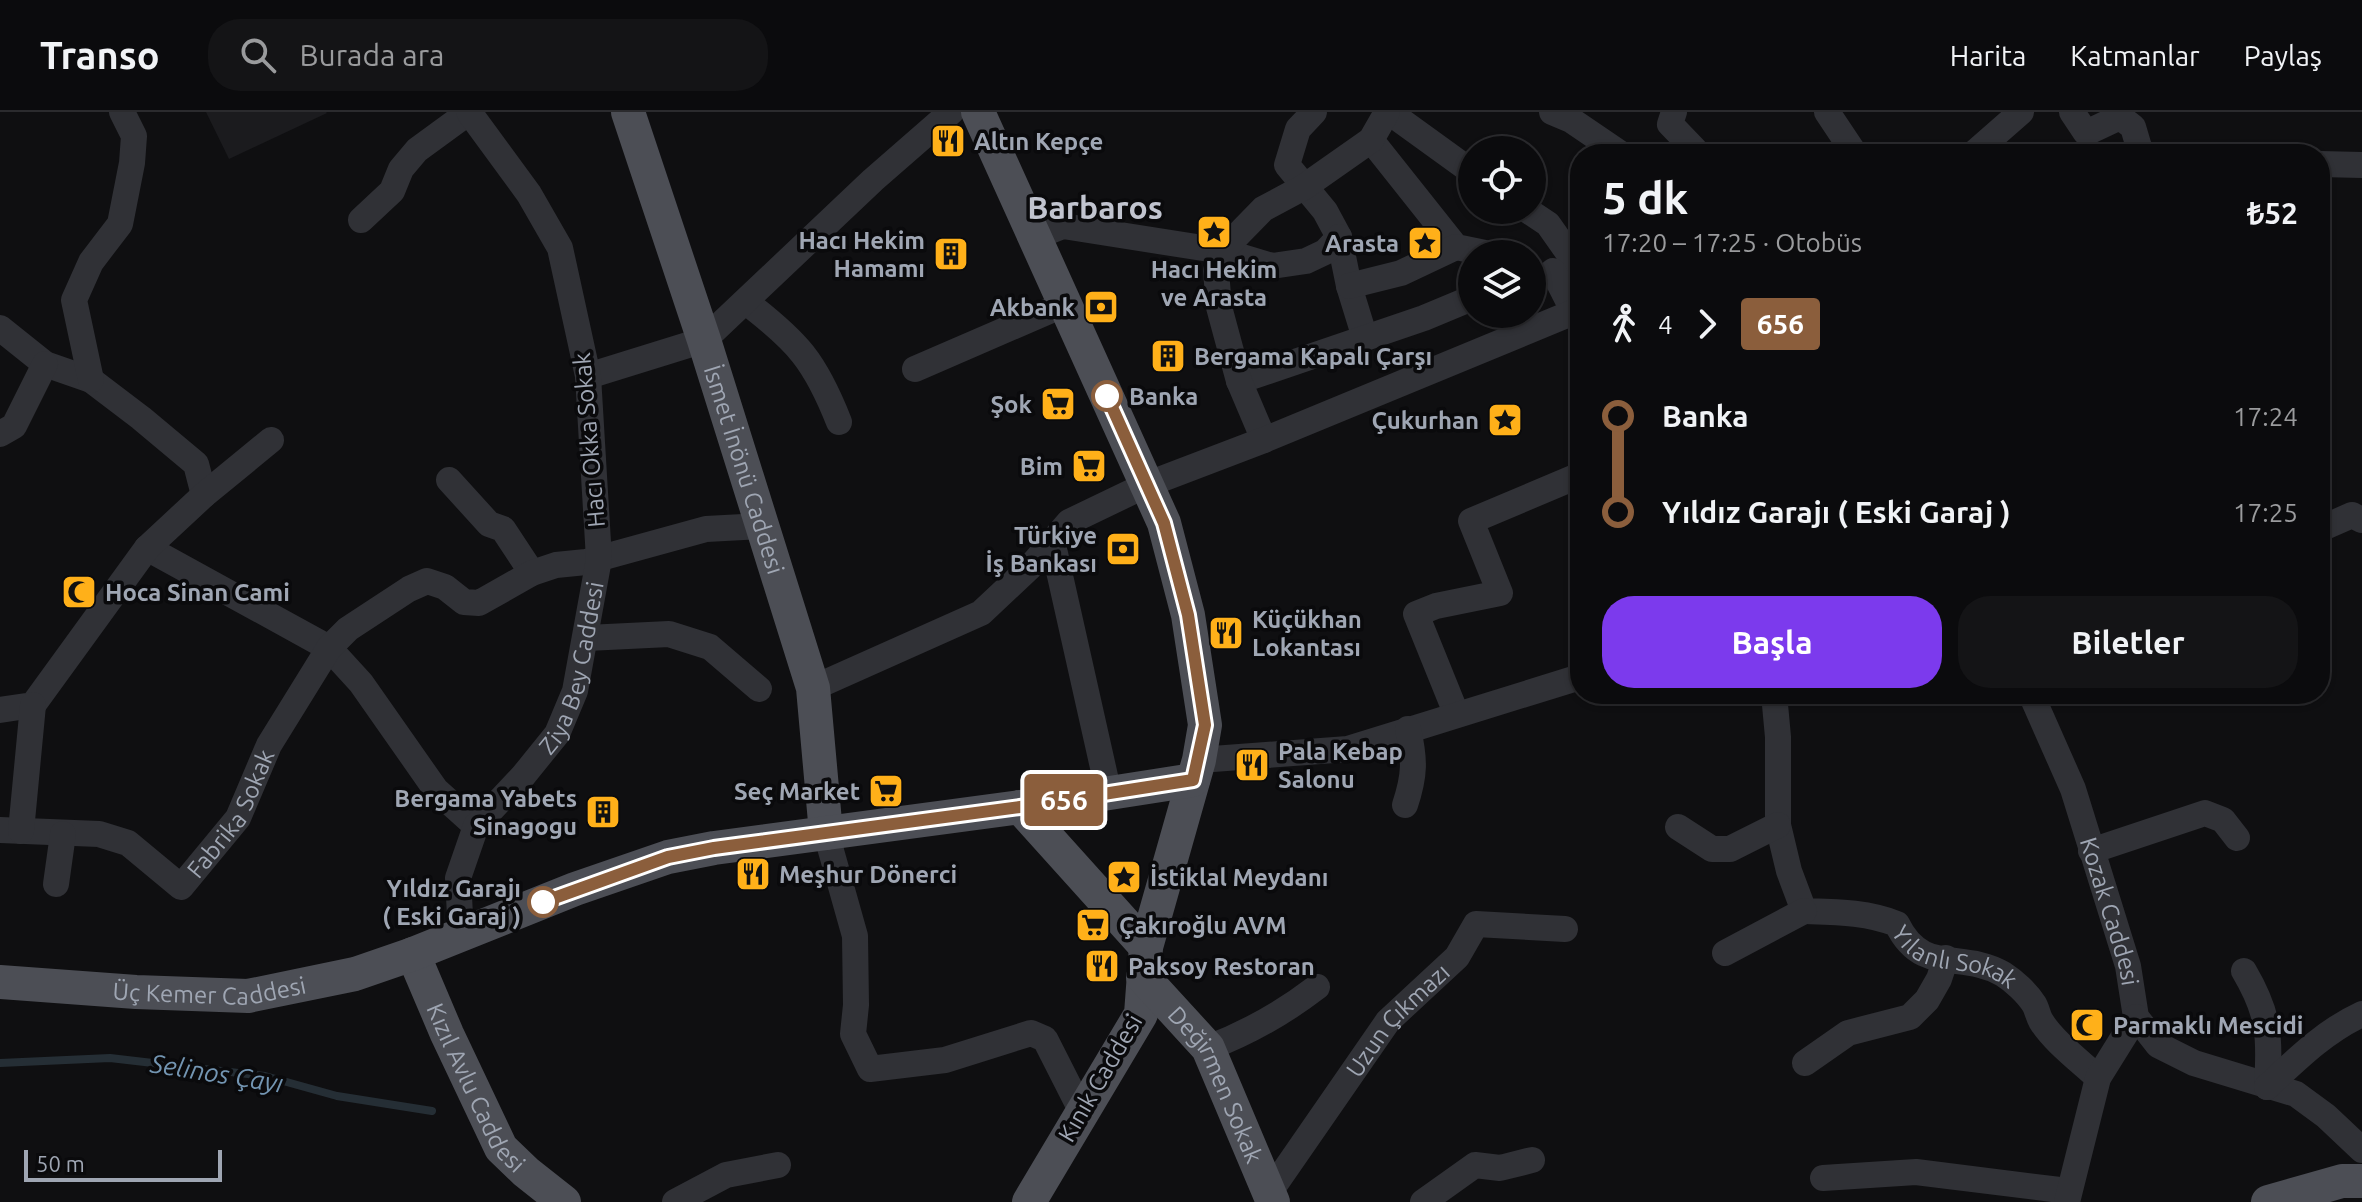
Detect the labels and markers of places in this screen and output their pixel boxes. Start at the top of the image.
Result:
restaurant icon: Altın Kepçe [929,122,967,160]
place label: Altın Kepçe [974,128,1103,155]
place icon: Hacı Hekim ve Arasta [1195,213,1233,251]
place icon: Arasta [1406,224,1444,262]
place label: Hacı Hekim Hamamı [798,227,925,282]
place label: Arasta [1325,230,1399,257]
building icon: Hacı Hekim Hamamı [932,235,970,273]
place label: Hacı Hekim ve Arasta [1151,256,1277,311]
bank icon: Akbank [1082,288,1120,326]
place label: Akbank [990,294,1076,321]
building icon: Bergama Kapalı Çarşı [1149,337,1187,375]
place label: Bergama Kapalı Çarşı [1194,343,1432,370]
marker: Banka [1092,381,1122,411]
place label: Banka [1129,383,1198,410]
supermarket icon: Şok [1039,385,1077,423]
place label: Şok [990,391,1033,418]
place icon: Çukurhan [1486,401,1524,439]
place label: Çukurhan [1372,407,1479,434]
supermarket icon: Bim [1070,447,1108,485]
place label: Bim [1020,453,1063,480]
place label: Türkiye İş Bankası [985,522,1097,577]
bank icon: Türkiye İş Bankası [1104,530,1142,568]
mosque icon: Hoca Sinan Cami [60,573,98,611]
place label: Hoca Sinan Cami [105,579,290,606]
place label: Küçükhan Lokantası [1252,606,1362,661]
restaurant icon: Küçükhan Lokantası [1207,614,1245,652]
place label: Pala Kebap Salonu [1278,738,1403,793]
restaurant icon: Pala Kebap Salonu [1233,746,1271,784]
supermarket icon: Seç Market [867,772,905,810]
place label: Seç Market [734,778,860,805]
place label: Bergama Yabets Sinagogu [394,785,577,840]
building icon: Bergama Yabets Sinagogu [584,793,622,831]
restaurant icon: Meşhur Dönerci [734,855,772,893]
place icon: İstiklal Meydanı [1105,858,1143,896]
place label: Meşhur Dönerci [779,861,957,888]
place label: İstiklal Meydanı [1150,864,1328,891]
place label: Yıldız Garajı ( Eski Garaj ) [382,875,521,930]
marker: Yıldız Garajı ( Eski Garaj ) [528,887,558,917]
supermarket icon: Çakıroğlu AVM [1074,906,1112,944]
place label: Çakıroğlu AVM [1119,912,1287,939]
restaurant icon: Paksoy Restoran [1083,947,1121,985]
place label: Paksoy Restoran [1128,953,1315,980]
mosque icon: Parmaklı Mescidi [2068,1006,2106,1044]
place label: Parmaklı Mescidi [2113,1012,2304,1039]

